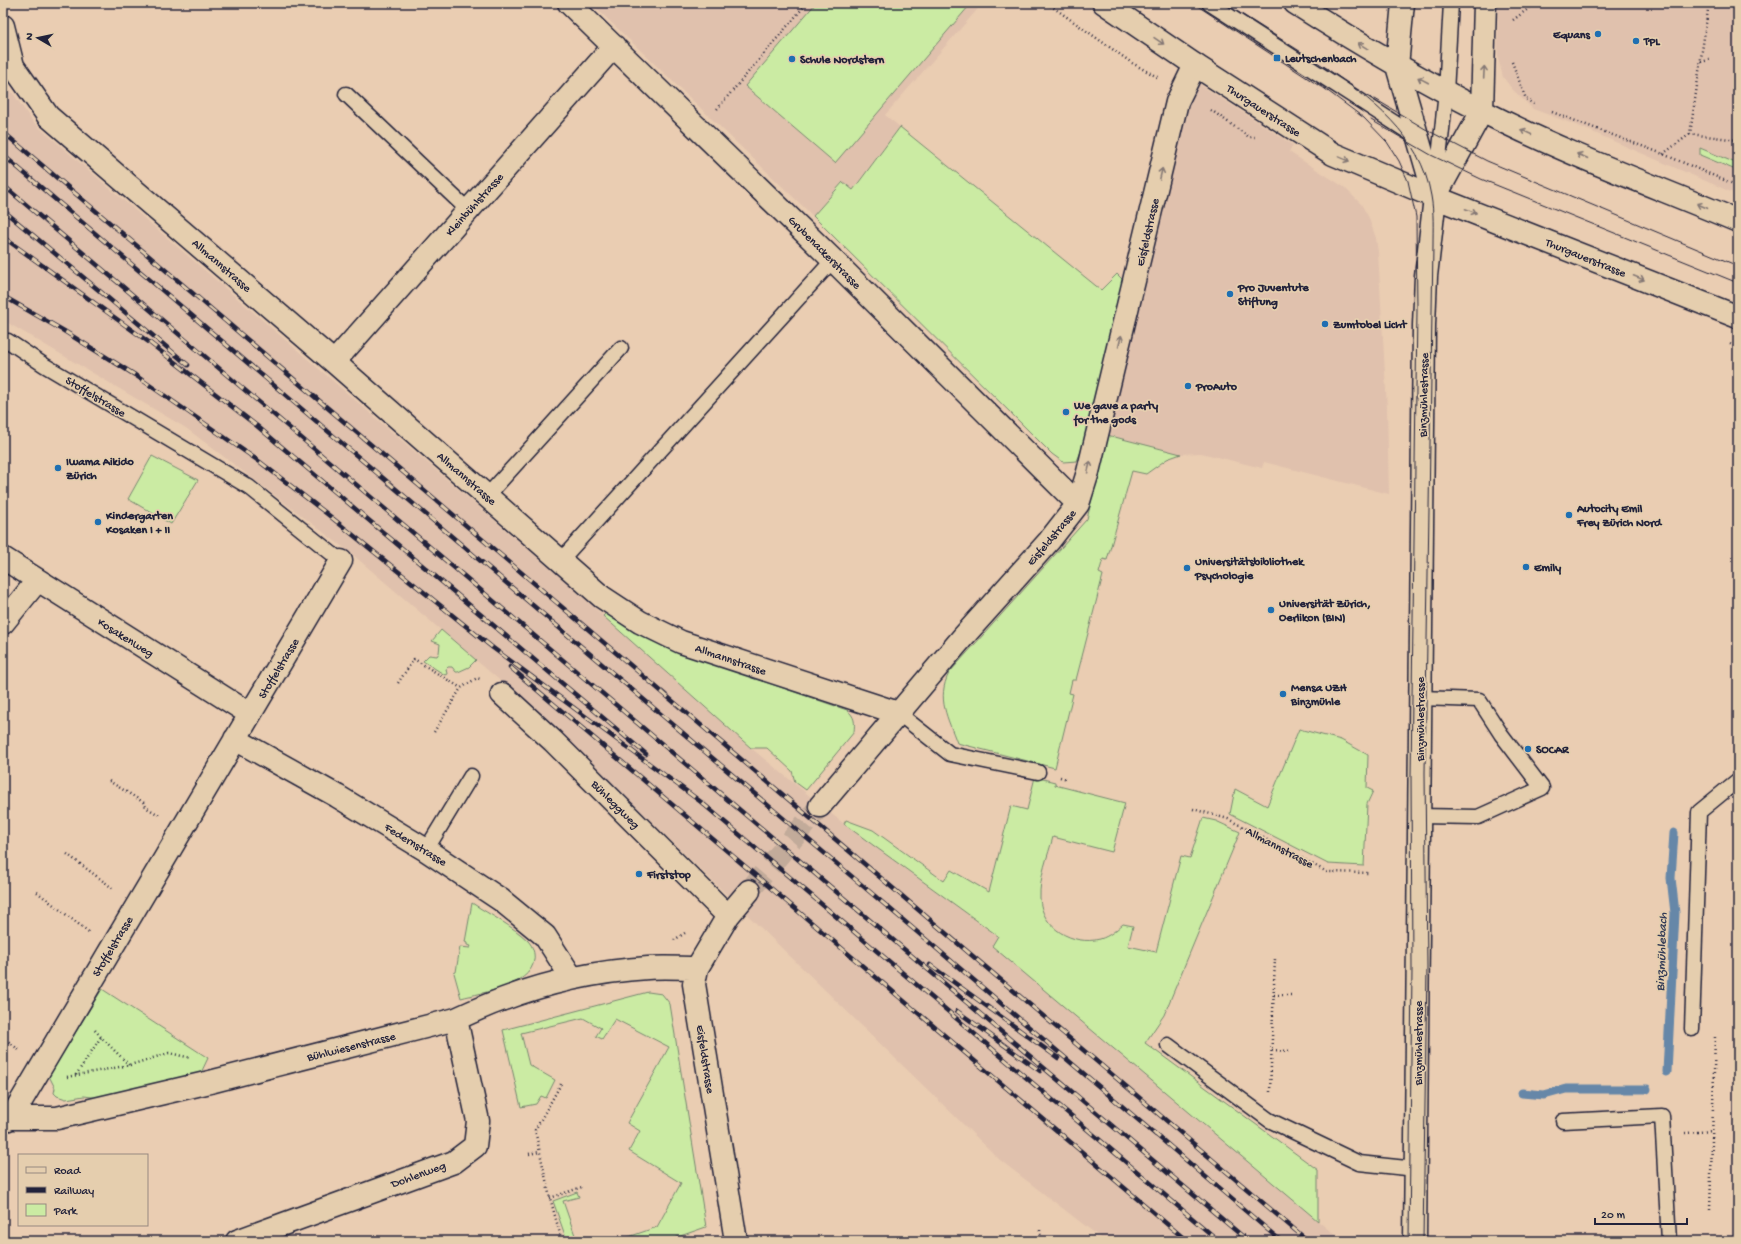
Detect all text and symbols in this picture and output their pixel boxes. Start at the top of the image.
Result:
north arrow [18,18,58,58]
place label: Equans [1552,29,1591,43]
marker: Equans [1593,29,1603,39]
text: N [24,32,37,41]
marker: TPL [1631,36,1641,46]
place label: TPL [1643,36,1661,50]
one-way arrow [1153,37,1164,45]
one-way arrow [1357,41,1369,49]
marker: Leutschenbach [1272,53,1282,63]
place label: Leutschenbach [1285,53,1357,67]
marker: Schule Nordstern [787,54,797,64]
place label: Schule Nordstern [800,54,884,68]
one-way arrow [1480,66,1487,79]
one-way arrow [1417,75,1429,83]
street label: Thurgauerstrasse [1222,82,1303,141]
one-way arrow [1521,128,1533,135]
one-way arrow [1576,152,1588,159]
one-way arrow [1337,155,1349,163]
one-way arrow [1157,167,1165,180]
street label: Kleinbühlstrasse [443,170,508,240]
street label: Eisfeldstrasse [1134,196,1164,268]
one-way arrow [1696,201,1708,209]
one-way arrow [1465,208,1477,216]
street label: Grubenackerstrasse [784,214,864,293]
street label: Thurgauerstrasse [1542,236,1628,282]
street label: Allmannstrasse [188,237,254,297]
one-way arrow [1632,275,1644,282]
place label: Pro Juventute Stiftung [1237,282,1310,310]
marker: Pro Juventute Stiftung [1225,289,1235,299]
marker: Zumtobel Licht [1320,319,1330,329]
place label: Zumtobel Licht [1333,319,1408,333]
one-way arrow [1117,335,1125,348]
street label: Binzmühlestrasse [1417,352,1433,438]
street label: Stoffelstrasse [62,374,128,422]
marker: ProAuto [1183,381,1193,391]
place label: ProAuto [1195,381,1238,395]
place label: We gave a party for the gods [1073,400,1158,428]
marker: We gave a party for the gods [1061,407,1071,417]
street label: Allmannstrasse [433,450,499,510]
place label: Iwama Aikido Zürich [66,456,135,484]
one-way arrow [1086,461,1093,474]
marker: Iwama Aikido Zürich [53,463,63,473]
place label: Autocity Emil Frey Zürich Nord [1576,503,1663,531]
street label: Eisfeldstrasse [1025,507,1081,569]
place label: Kindergarten Kosaken I + II [105,510,173,538]
marker: Autocity Emil Frey Zürich Nord [1564,510,1574,520]
marker: Kindergarten Kosaken I + II [93,517,103,527]
place label: Universitätsbibliothek Psychologie [1194,556,1305,584]
marker: Emily [1521,562,1531,572]
place label: Emily [1533,562,1561,576]
marker: Universitätsbibliothek Psychologie [1182,563,1192,573]
place label: Universität Zürich, Oerlikon (BIN) [1279,598,1371,626]
marker: Universität Zürich, Oerlikon (BIN) [1266,605,1276,615]
street label: Kosakenweg [94,616,156,662]
street label: Stoffelstrasse [256,636,304,702]
street label: Allmannstrasse [693,642,768,680]
street label: Binzmühlestrasse [1415,676,1429,762]
place label: Mensa UZH Binzmühle [1290,682,1348,710]
marker: Mensa UZH Binzmühle [1278,689,1288,699]
marker: SOCAR [1523,744,1533,754]
place label: SOCAR [1536,744,1569,758]
street label: Bühleggweg [587,777,642,833]
street label: Federnstrasse [380,820,449,871]
street label: Allmannstrasse [1243,825,1316,873]
marker: Firststop [634,869,644,879]
place label: Firststop [646,869,691,883]
water label: Binzmühlebach [1654,911,1671,992]
street label: Stoffelstrasse [90,914,138,980]
street label: Binzmühlestrasse [1413,1000,1427,1086]
street label: Eisfeldstrasse [692,1024,716,1095]
street label: Bühlwiesenstrasse [305,1030,398,1066]
legend [18,1154,148,1226]
street label: Dohlenweg [388,1159,448,1193]
text: Road [54,1165,81,1179]
text: Railway [54,1185,94,1199]
scale bar [1595,1200,1687,1226]
text: Park [53,1205,79,1219]
text: 20 m [1601,1209,1626,1223]

